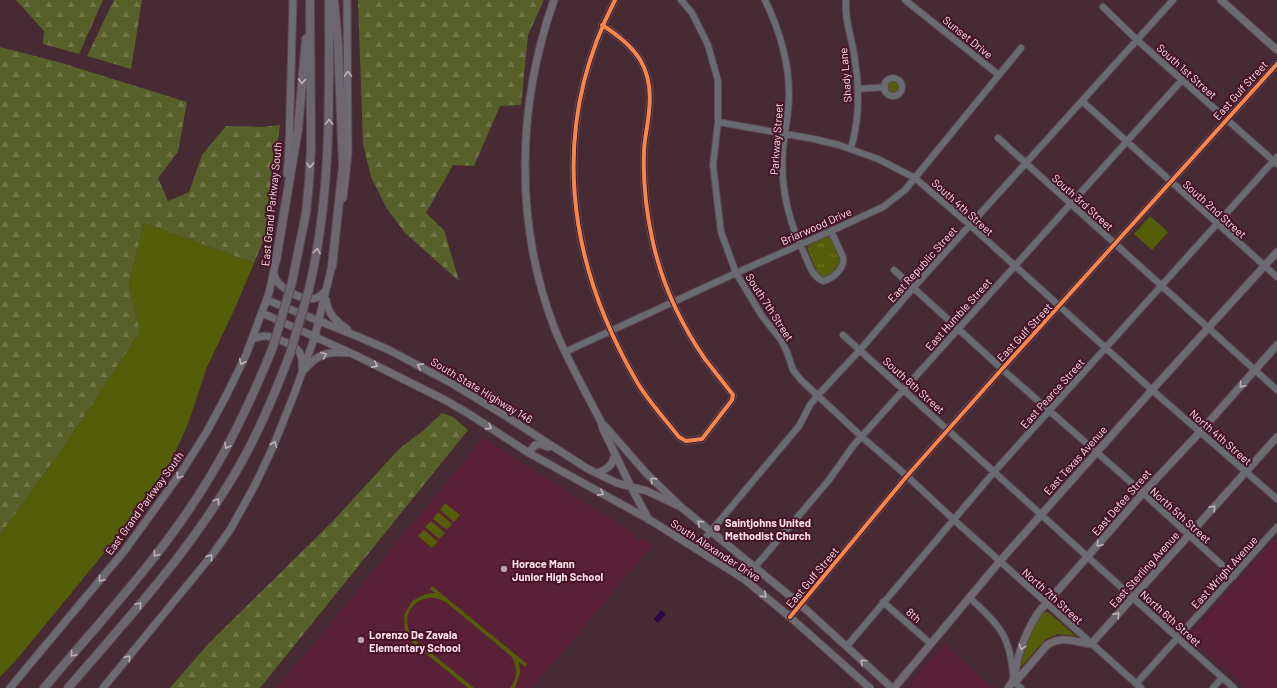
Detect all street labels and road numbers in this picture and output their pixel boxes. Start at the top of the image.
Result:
street label: Sunset Drive [941,13,996,61]
street label: South 1st Street [1154,41,1220,101]
street label: Shady Lane [836,47,854,103]
street label: East Gulf Street [1210,58,1270,122]
street label: Parkway Street [767,102,785,176]
street label: East Grand Parkway South [258,141,284,267]
street label: South 3rd Street [1050,171,1116,233]
street label: South 4th Street [929,176,997,238]
street label: South 2nd Street [1181,177,1249,241]
street label: Briarwood Drive [779,205,854,247]
street label: East Republic Street [885,223,959,305]
street label: South 7th Street [743,271,797,343]
street label: East Humble Street [922,275,994,353]
street label: East Gulf Street [994,300,1054,364]
street label: South State Highway 146 [429,354,535,426]
street label: South 6th Street [881,354,947,416]
street label: East Pearce Street [1017,355,1087,431]
street label: North 4th Street [1187,407,1255,467]
street label: East Texas Avenue [1041,423,1109,497]
street label: East Grand Parkway South [102,449,186,557]
street label: East Defee Street [1089,466,1153,538]
street label: North 5th Street [1148,484,1214,546]
street label: South Alexander Drive [669,516,764,584]
street label: East Sterling Avenue [1106,528,1182,610]
street label: East Wright Avenue [1188,533,1260,611]
street label: East Gulf Street [783,544,841,610]
street label: North 7th Street [1020,565,1086,627]
street label: North 6th Street [1138,587,1204,649]
street label: 8th [904,605,924,625]

